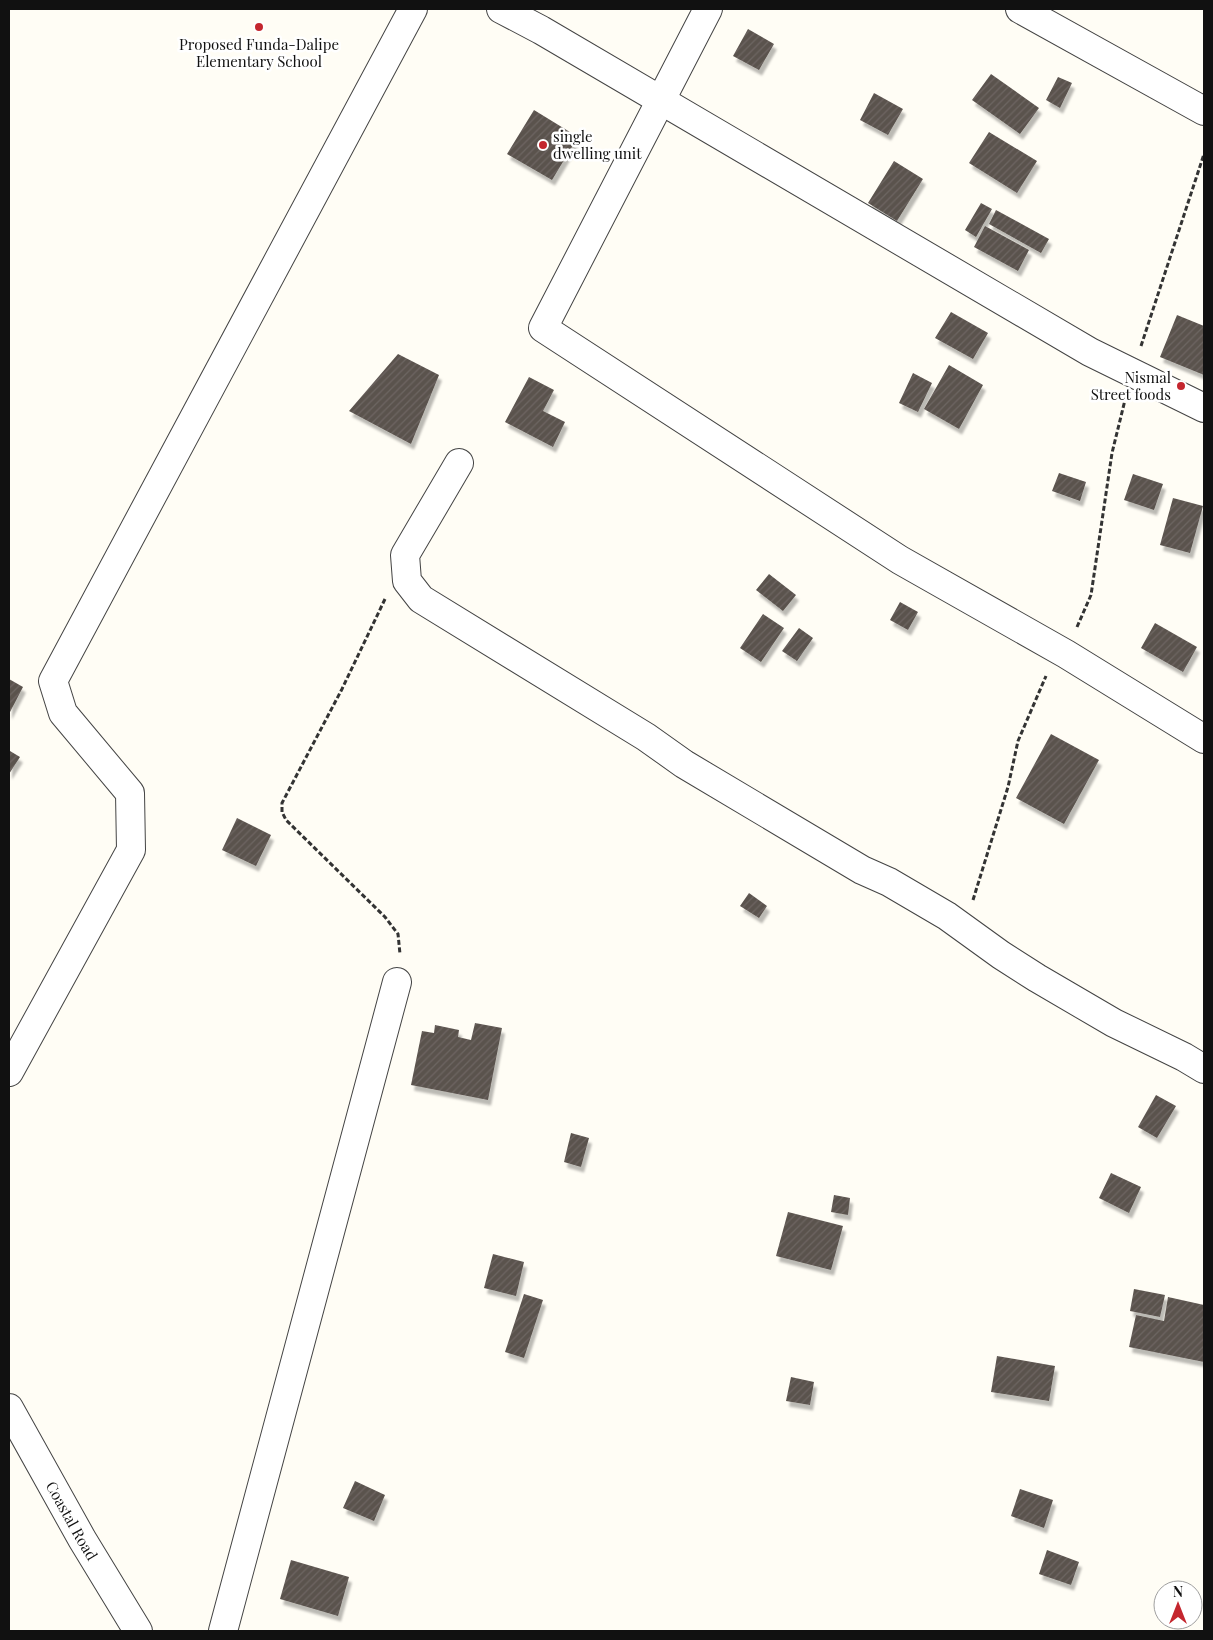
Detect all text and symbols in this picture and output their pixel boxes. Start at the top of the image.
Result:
marker: Proposed Funda-Dalipe Elementary School [253,21,265,33]
place label: Proposed Funda-Dalipe Elementary School [179,34,339,71]
place label: single dwelling unit [553,126,642,163]
marker: single dwelling unit [537,139,549,151]
place label: Nismal Street foods [1091,367,1171,404]
marker: Nismal Street foods [1175,380,1187,392]
street label: Coastal Road [42,1477,103,1564]
north arrow [1153,1580,1203,1630]
text: N [1173,1582,1183,1601]

